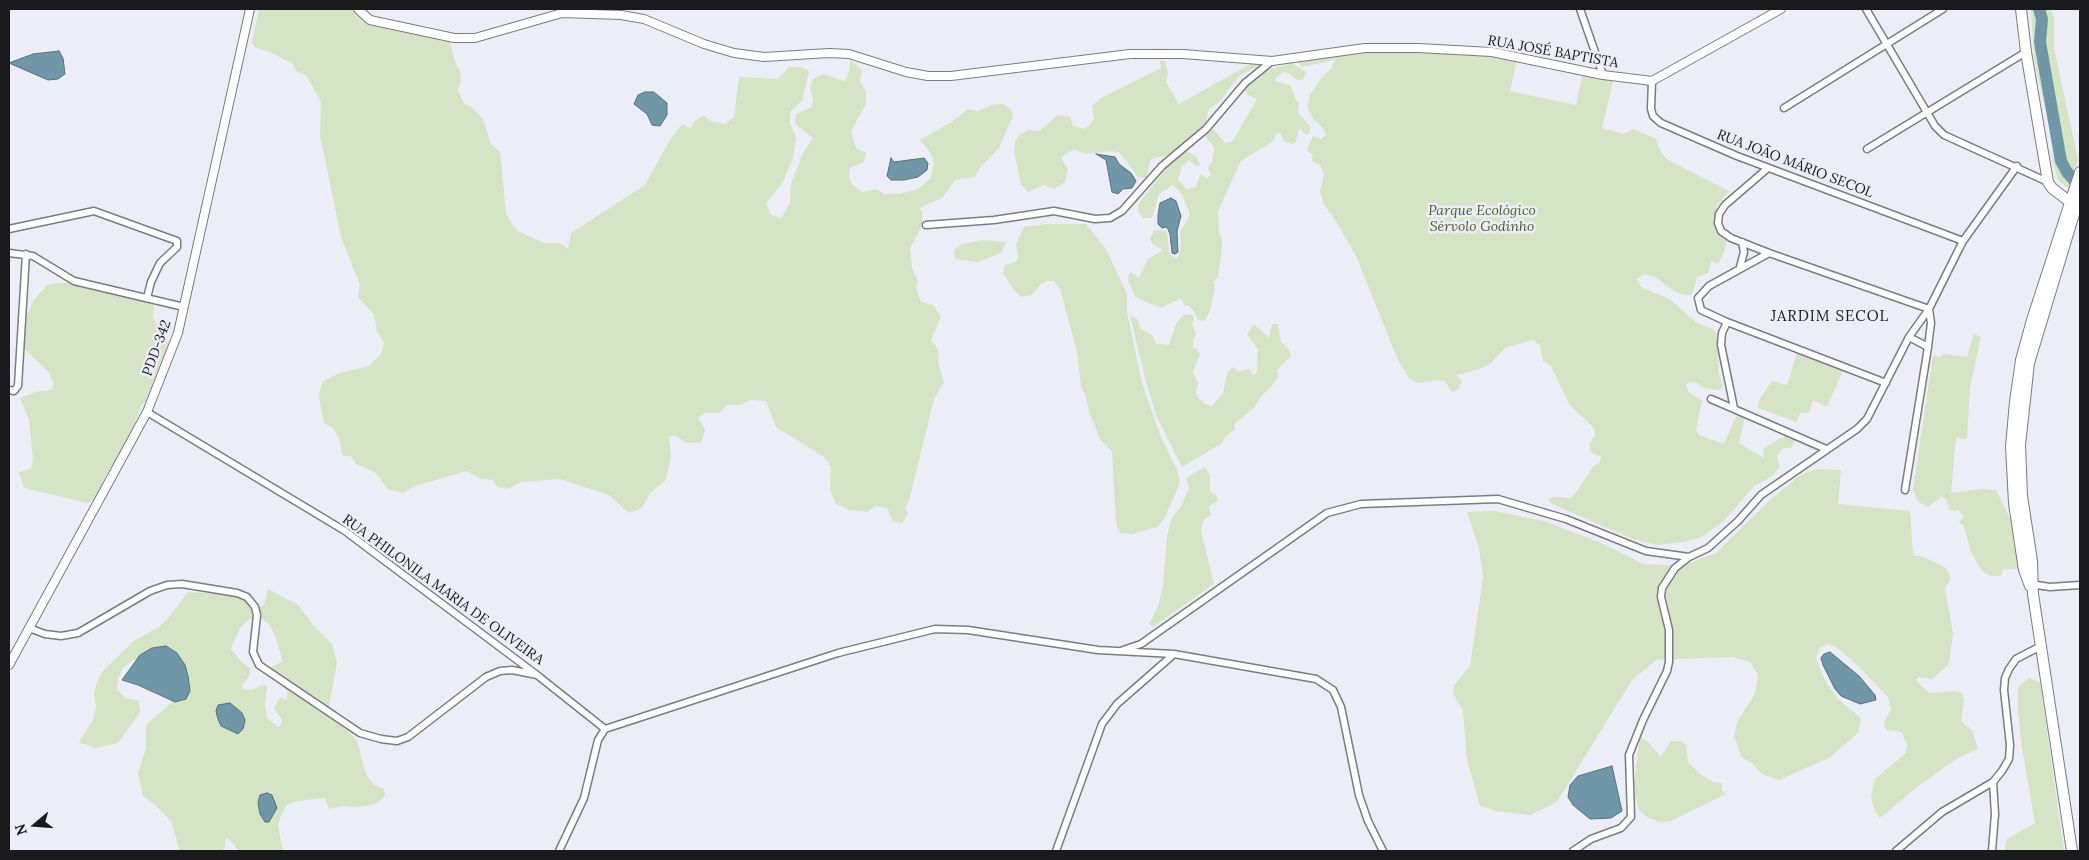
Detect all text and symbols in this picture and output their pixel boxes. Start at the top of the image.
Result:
street label: RUA JOSÉ BAPTISTA [1486,32,1620,72]
street label: RUA JOÃO MÁRIO SECOL [1714,126,1876,202]
park label: Parque Ecológico Sérvolo Godinho [1428,203,1536,236]
district label: JARDIM SECOL [1769,308,1891,326]
street label: PDD-342 [139,318,175,378]
street label: RUA PHILONILA MARIA DE OLIVEIRA [339,511,547,669]
north arrow [10,800,60,850]
text: N [11,822,31,838]

